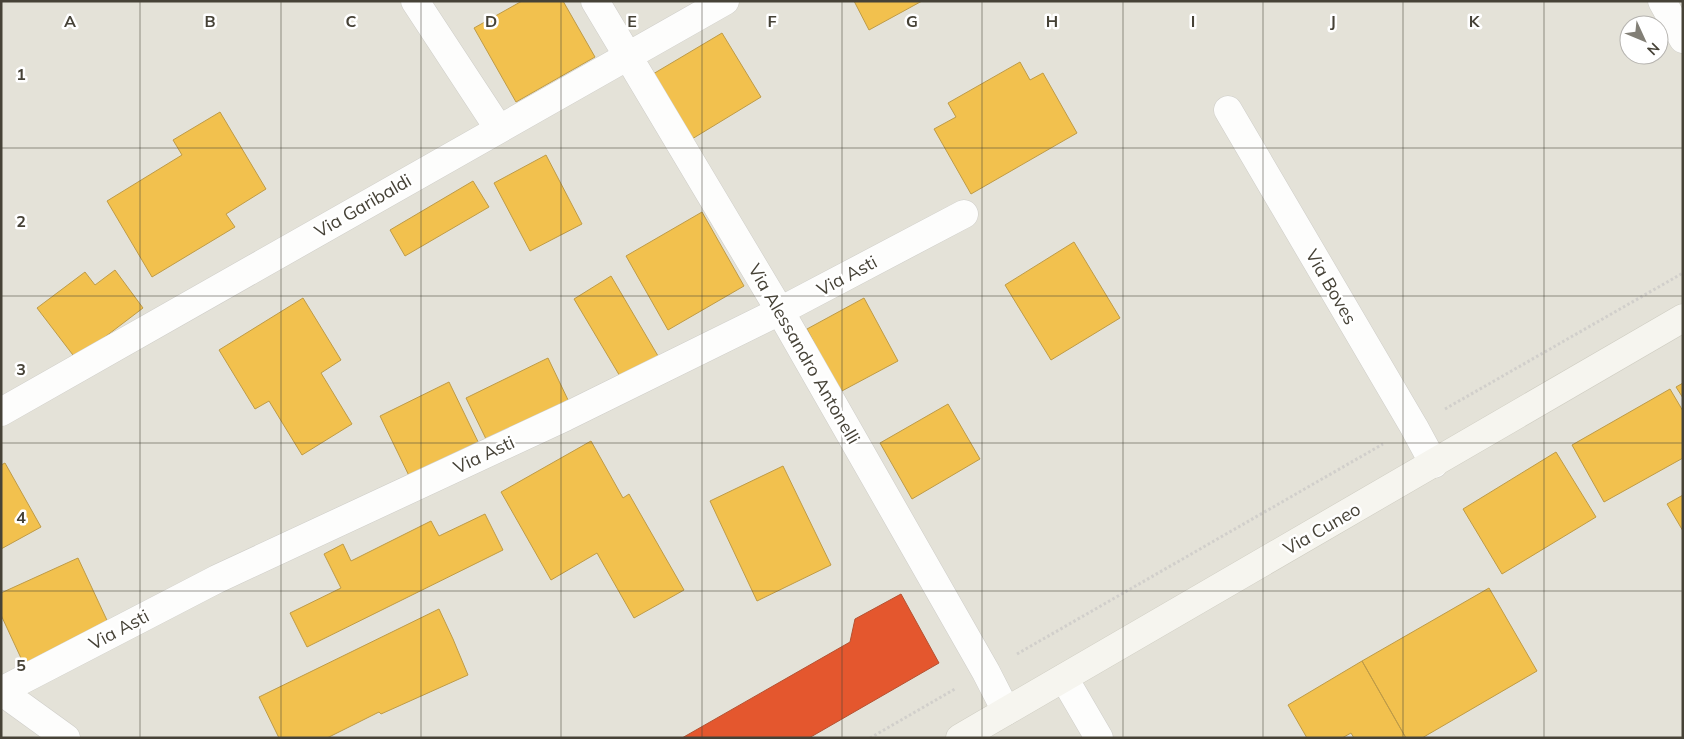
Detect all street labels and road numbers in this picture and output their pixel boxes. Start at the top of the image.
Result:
street label: Via Garibaldi [310,169,415,243]
street label: Via Boves [1301,245,1362,328]
street label: Via Asti [813,250,881,301]
street label: Via Alessandro Antonelli [743,259,866,448]
street label: Via Asti [450,430,518,479]
street label: Via Cuneo [1279,497,1365,560]
street label: Via Asti [85,604,153,655]

